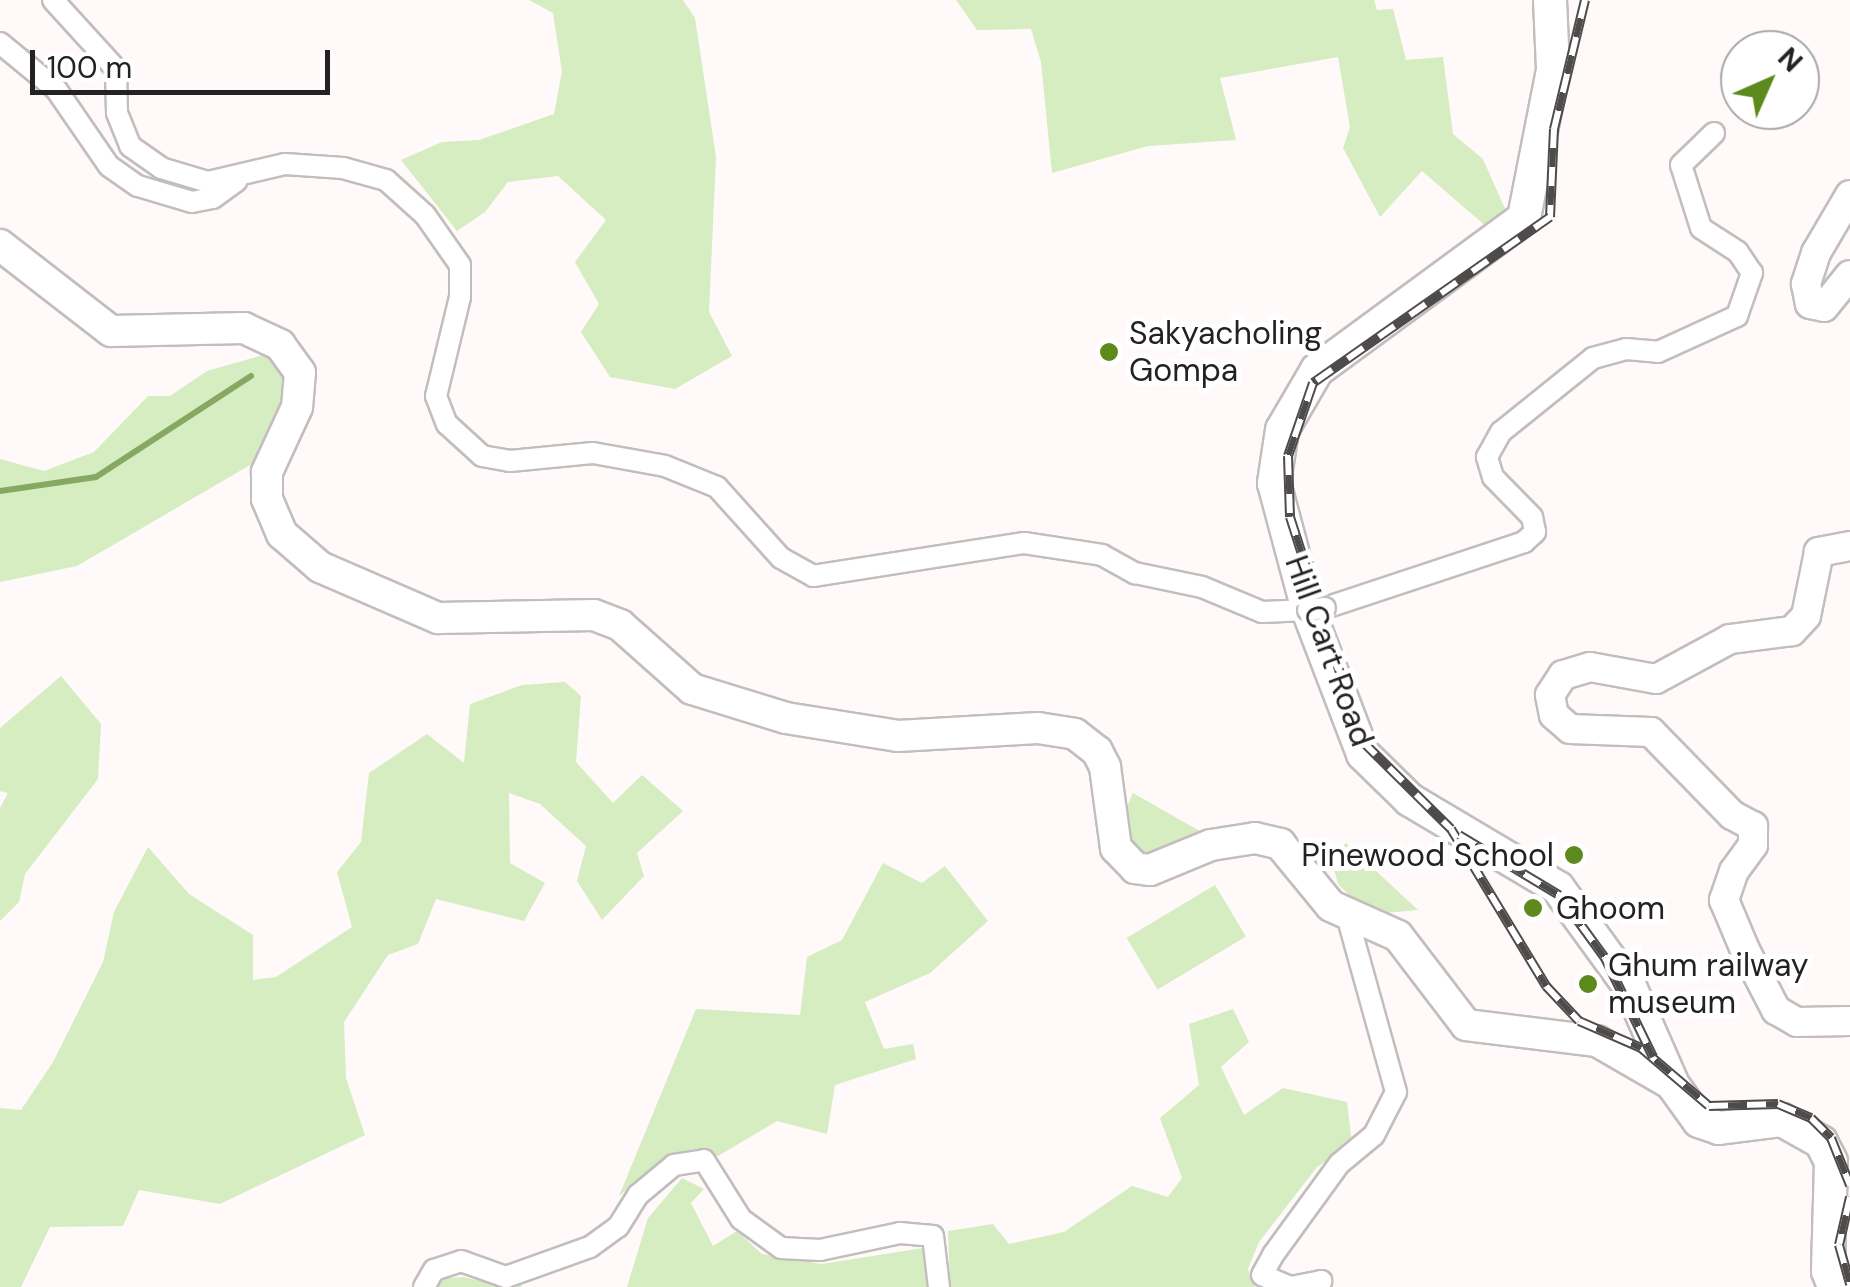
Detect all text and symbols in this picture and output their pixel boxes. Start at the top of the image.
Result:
scale bar [35,30,335,92]
north arrow [1720,30,1820,130]
text: N [1770,40,1810,80]
text: 100 m [47,48,132,87]
place label: Sakyacholing Gompa [1129,315,1322,390]
marker: Sakyacholing Gompa [1098,341,1120,363]
street label: Hill Cart Road [1277,550,1381,752]
place label: Pinewood School [1301,836,1554,874]
marker: Pinewood School [1563,844,1585,866]
place label: Ghoom [1556,889,1665,927]
marker: Ghoom [1520,895,1546,921]
place label: Ghum railway museum [1608,947,1809,1022]
marker: Ghum railway museum [1577,973,1599,995]

